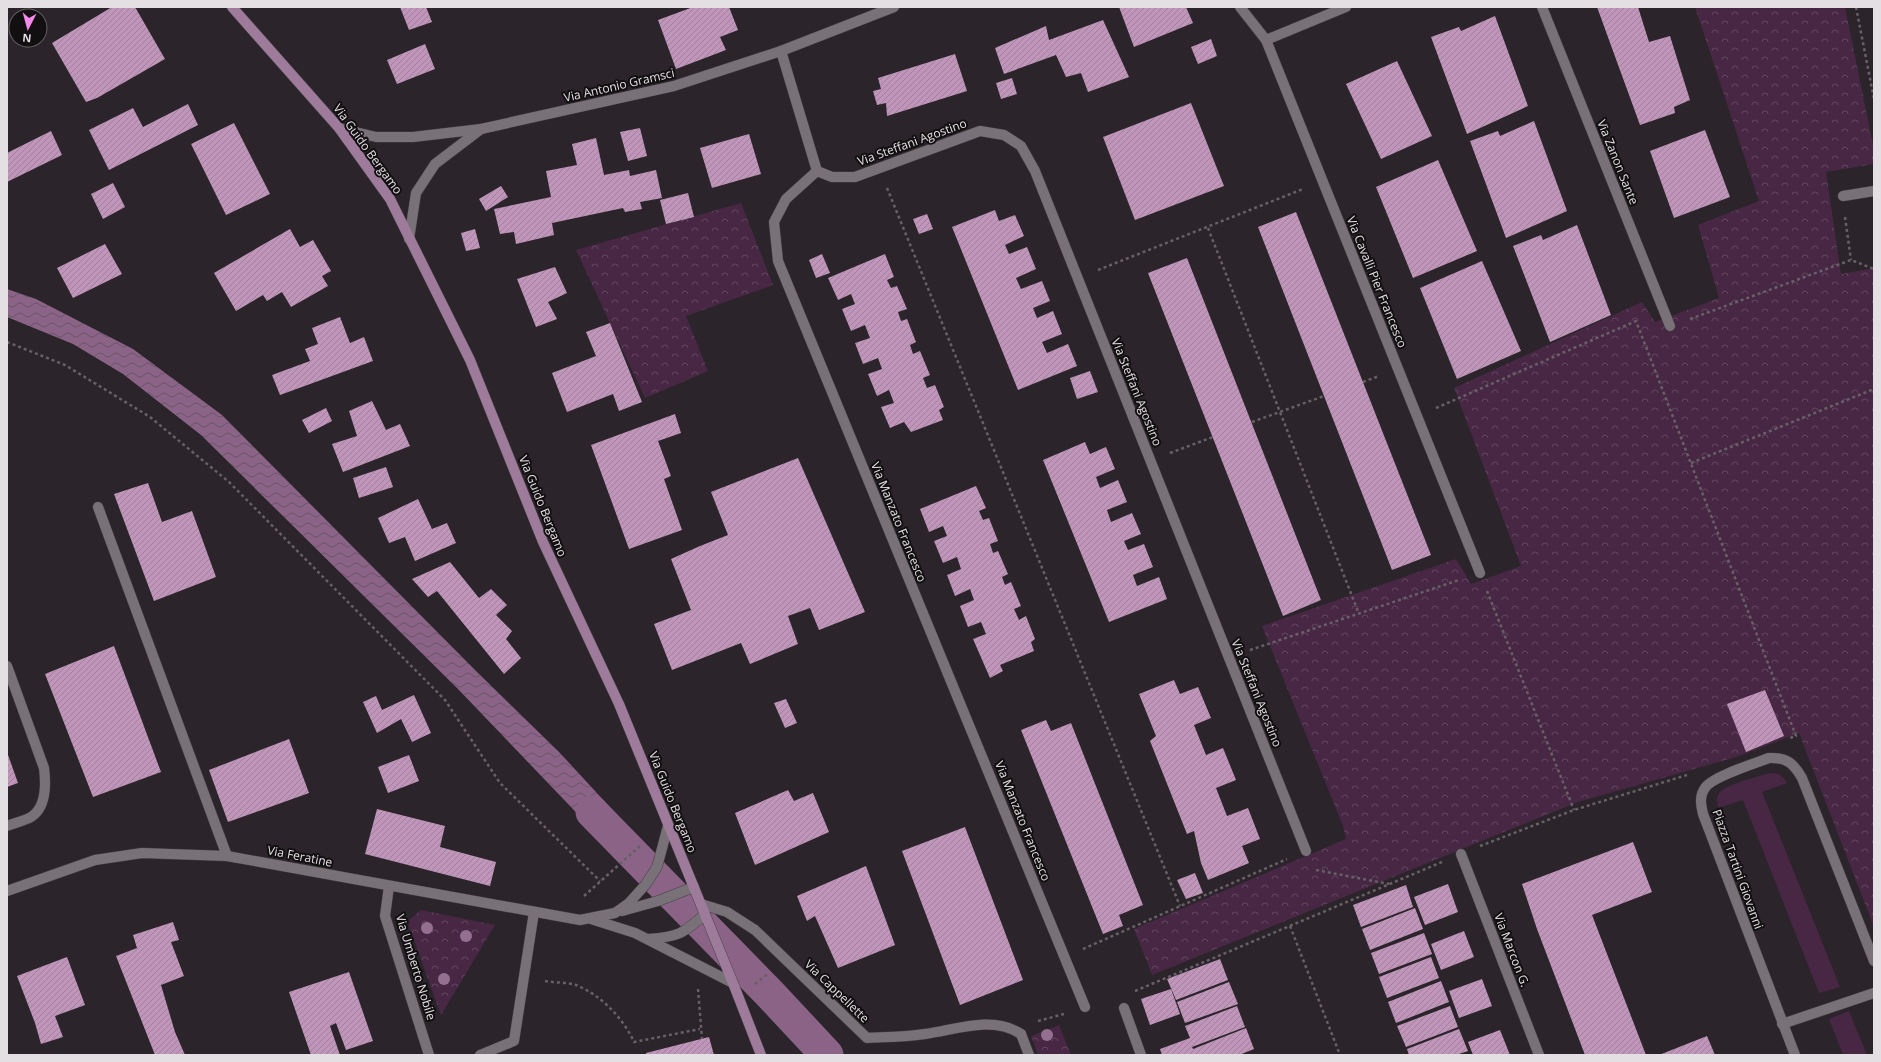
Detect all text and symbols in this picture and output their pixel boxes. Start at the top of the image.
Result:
north arrow [8,8,48,48]
text: N [22,31,32,46]
street label: Via Antonio Gramsci [562,64,676,106]
street label: Via Guido Bergamo [329,100,407,198]
street label: Via Steffani Agostino [855,114,969,170]
street label: Via Zanon Sante [1593,117,1643,207]
street label: Via Cavalli Pier Francesco [1343,214,1411,350]
street label: Via Steffani Agostino [1108,336,1166,448]
street label: Via Guido Bergamo [515,453,571,559]
street label: Via Manzato Francesco [867,459,931,585]
street label: Via Steffani Agostino [1228,637,1286,749]
street label: Via Guido Bergamo [645,749,701,855]
street label: Via Manzato Francesco [991,758,1055,884]
street label: Piazza Tartini Giovanni [1708,807,1768,931]
street label: Via Feratine [266,841,334,871]
street label: Via Marcon G. [1490,911,1534,989]
street label: Via Umberto Nobile [392,912,440,1022]
street label: Via Cappellette [801,956,873,1026]

